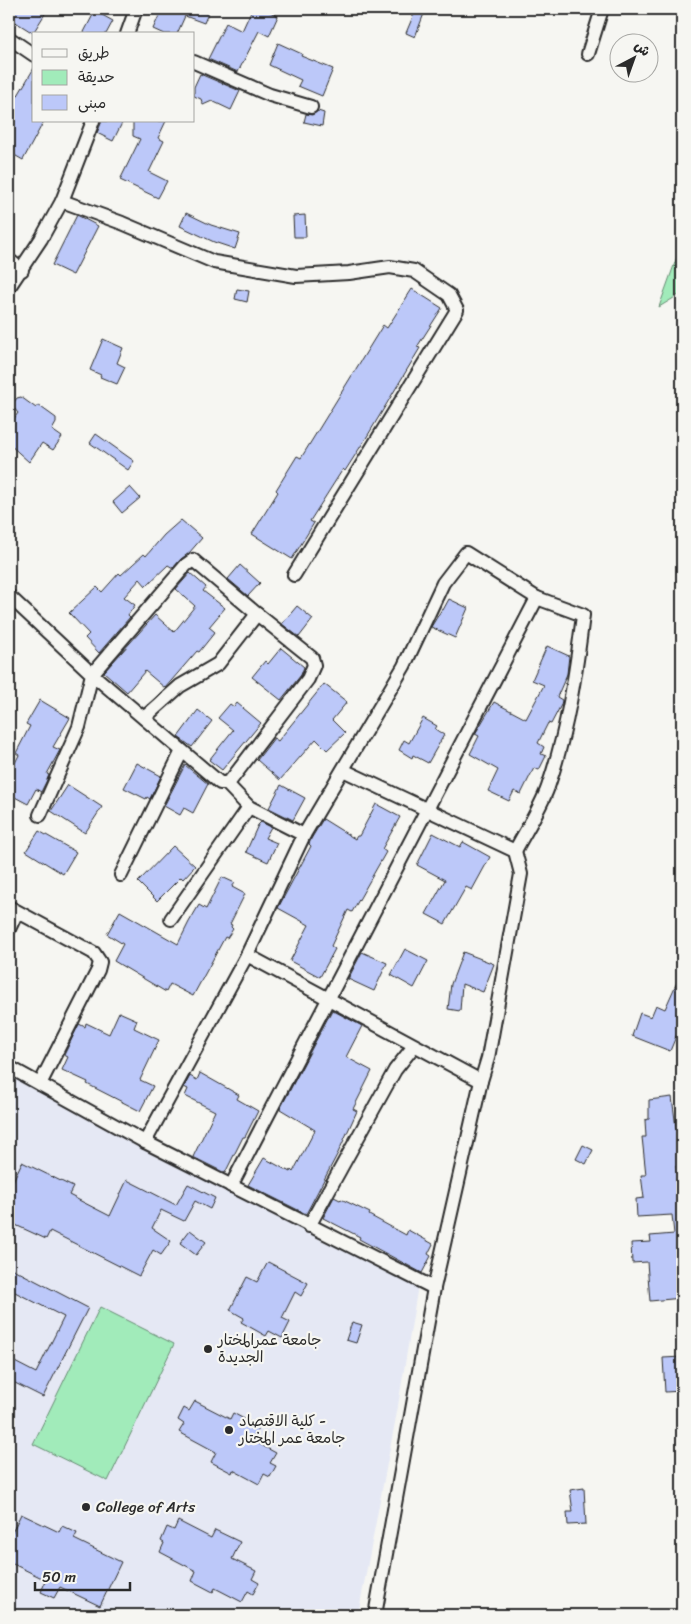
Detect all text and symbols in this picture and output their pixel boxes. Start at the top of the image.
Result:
legend [32,32,195,122]
north arrow [608,32,658,82]
text: ش [628,34,656,63]
text: طريق [78,40,110,66]
text: حديقة [78,64,115,90]
text: مبنى [78,90,106,116]
place label: جامعة عمرالمختار الجديدة [217,1327,322,1370]
marker: جامعة عمرالمختار الجديدة [202,1343,214,1355]
place label: كلية الاقتصاد - جامعة عمر المختار [238,1408,346,1451]
marker: كلية الاقتصاد - جامعة عمر المختار [223,1424,235,1436]
place label: College of Arts [96,1494,195,1520]
marker: College of Arts [80,1501,92,1513]
scale bar [35,1559,130,1591]
text: 50 m [42,1564,77,1590]

